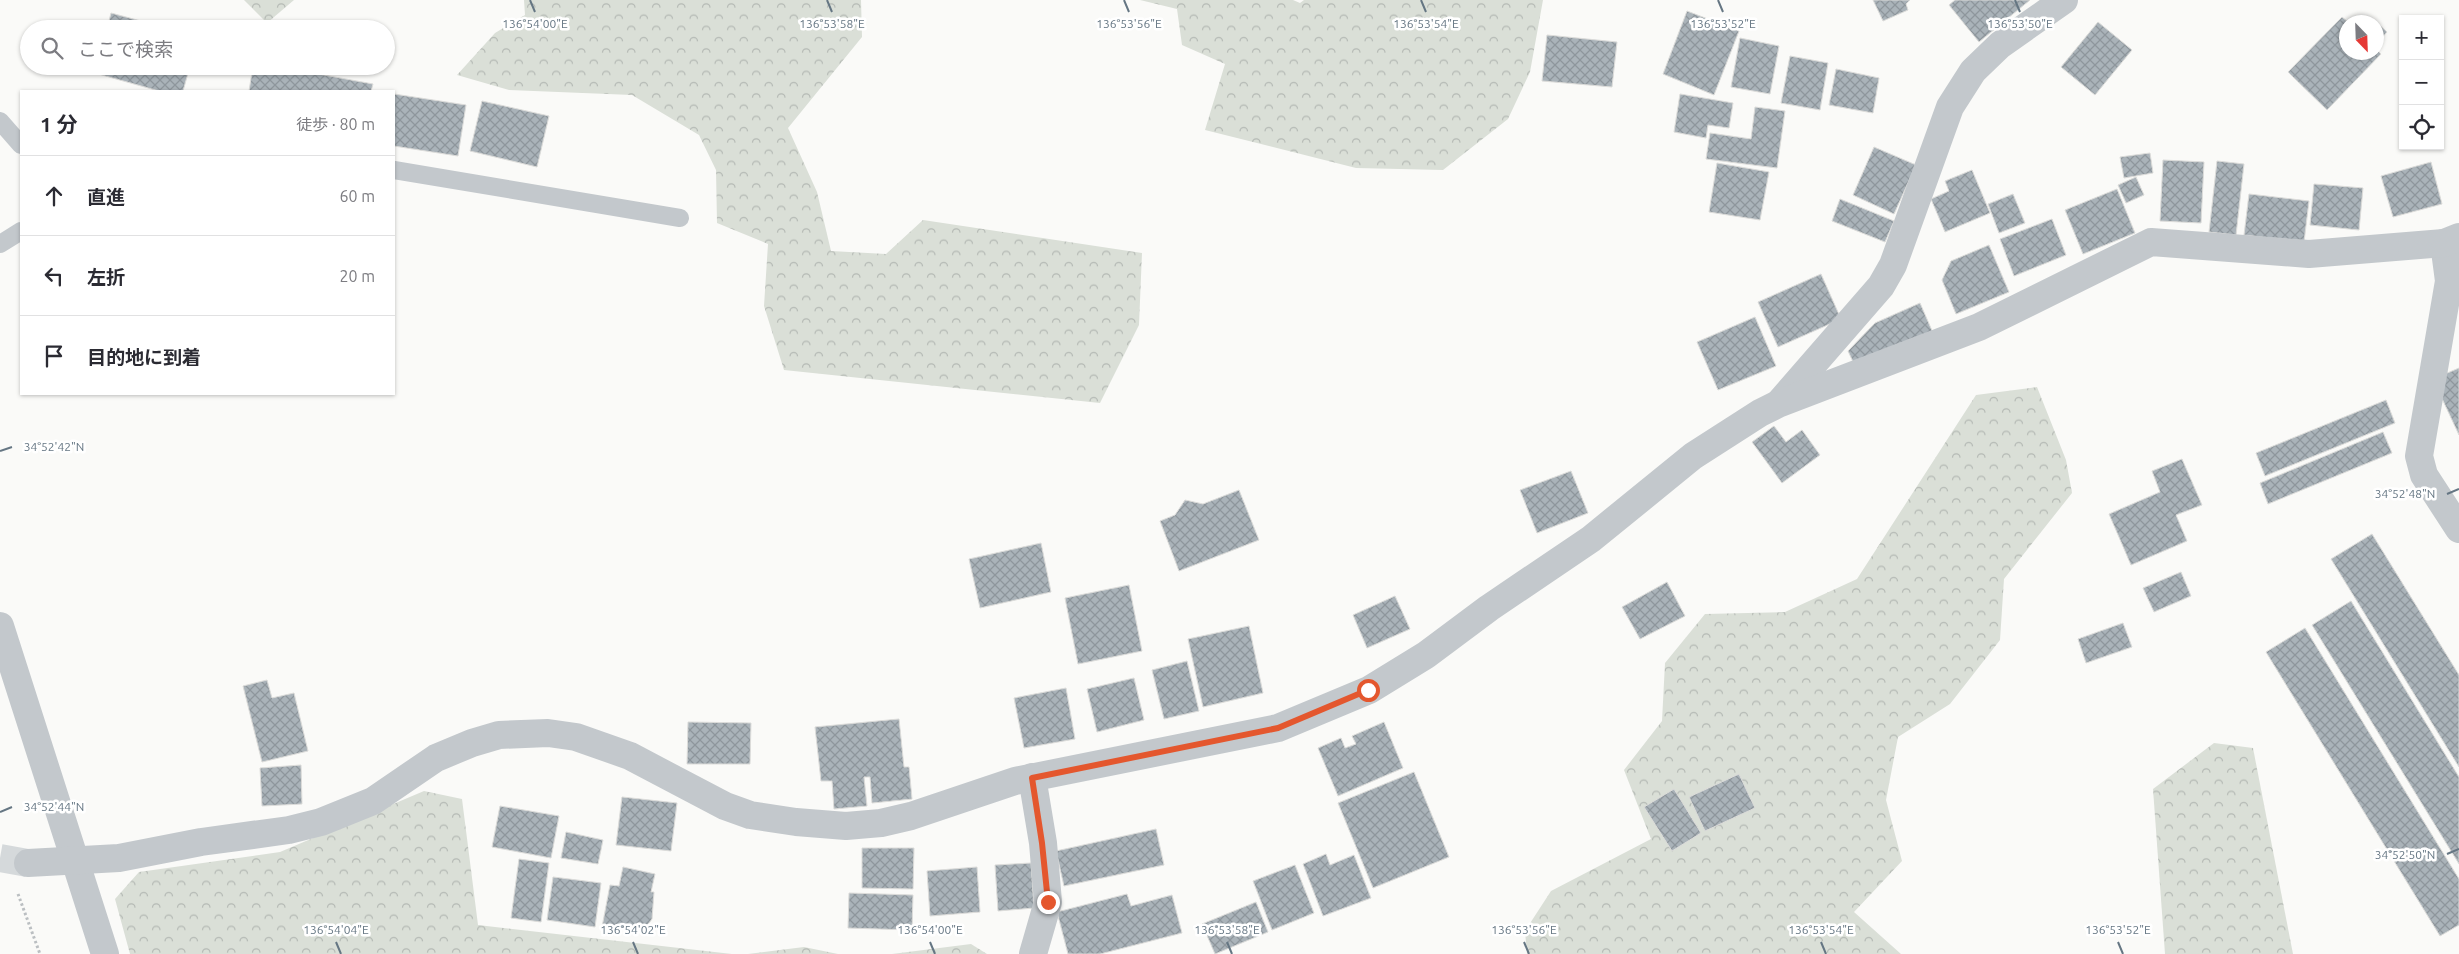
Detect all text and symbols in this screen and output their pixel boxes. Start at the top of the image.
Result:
north arrow [2339,15,2384,60]
map controls [2399,15,2444,150]
button: + [2399,15,2444,60]
text: 136°54'00"E [502,17,568,30]
text: 136°53'58"E [799,17,865,30]
text: 136°53'56"E [1096,17,1162,30]
text: 136°53'54"E [1393,17,1459,30]
text: 136°53'52"E [1690,17,1756,30]
text: 136°53'50"E [1987,17,2053,30]
search box [20,20,395,75]
icon: search [38,34,66,62]
text: ここで検索 [78,38,173,60]
button: − [2399,60,2444,105]
button: locate [2399,105,2444,150]
text: 1 分 [40,112,78,136]
text: 徒歩 · 80 m [296,115,375,133]
icon: ahead [40,182,68,210]
text: 直進 [87,186,125,208]
text: 60 m [339,187,375,205]
icon: left [40,262,68,290]
text: 左折 [87,266,125,288]
text: 20 m [339,267,375,285]
icon: arrive [40,342,68,370]
text: 目的地に到着 [87,346,201,368]
text: 34°52'42"N [24,440,84,453]
text: 34°52'48"N [2375,487,2435,500]
route start [1357,679,1380,702]
text: 34°52'44"N [24,800,84,813]
text: 34°52'50"N [2375,848,2435,861]
route end [1037,891,1060,914]
text: 136°54'04"E [303,923,369,936]
text: 136°54'02"E [600,923,666,936]
text: 136°54'00"E [897,923,963,936]
text: 136°53'58"E [1194,923,1260,936]
text: 136°53'56"E [1491,923,1557,936]
text: 136°53'54"E [1788,923,1854,936]
text: 136°53'52"E [2085,923,2151,936]

